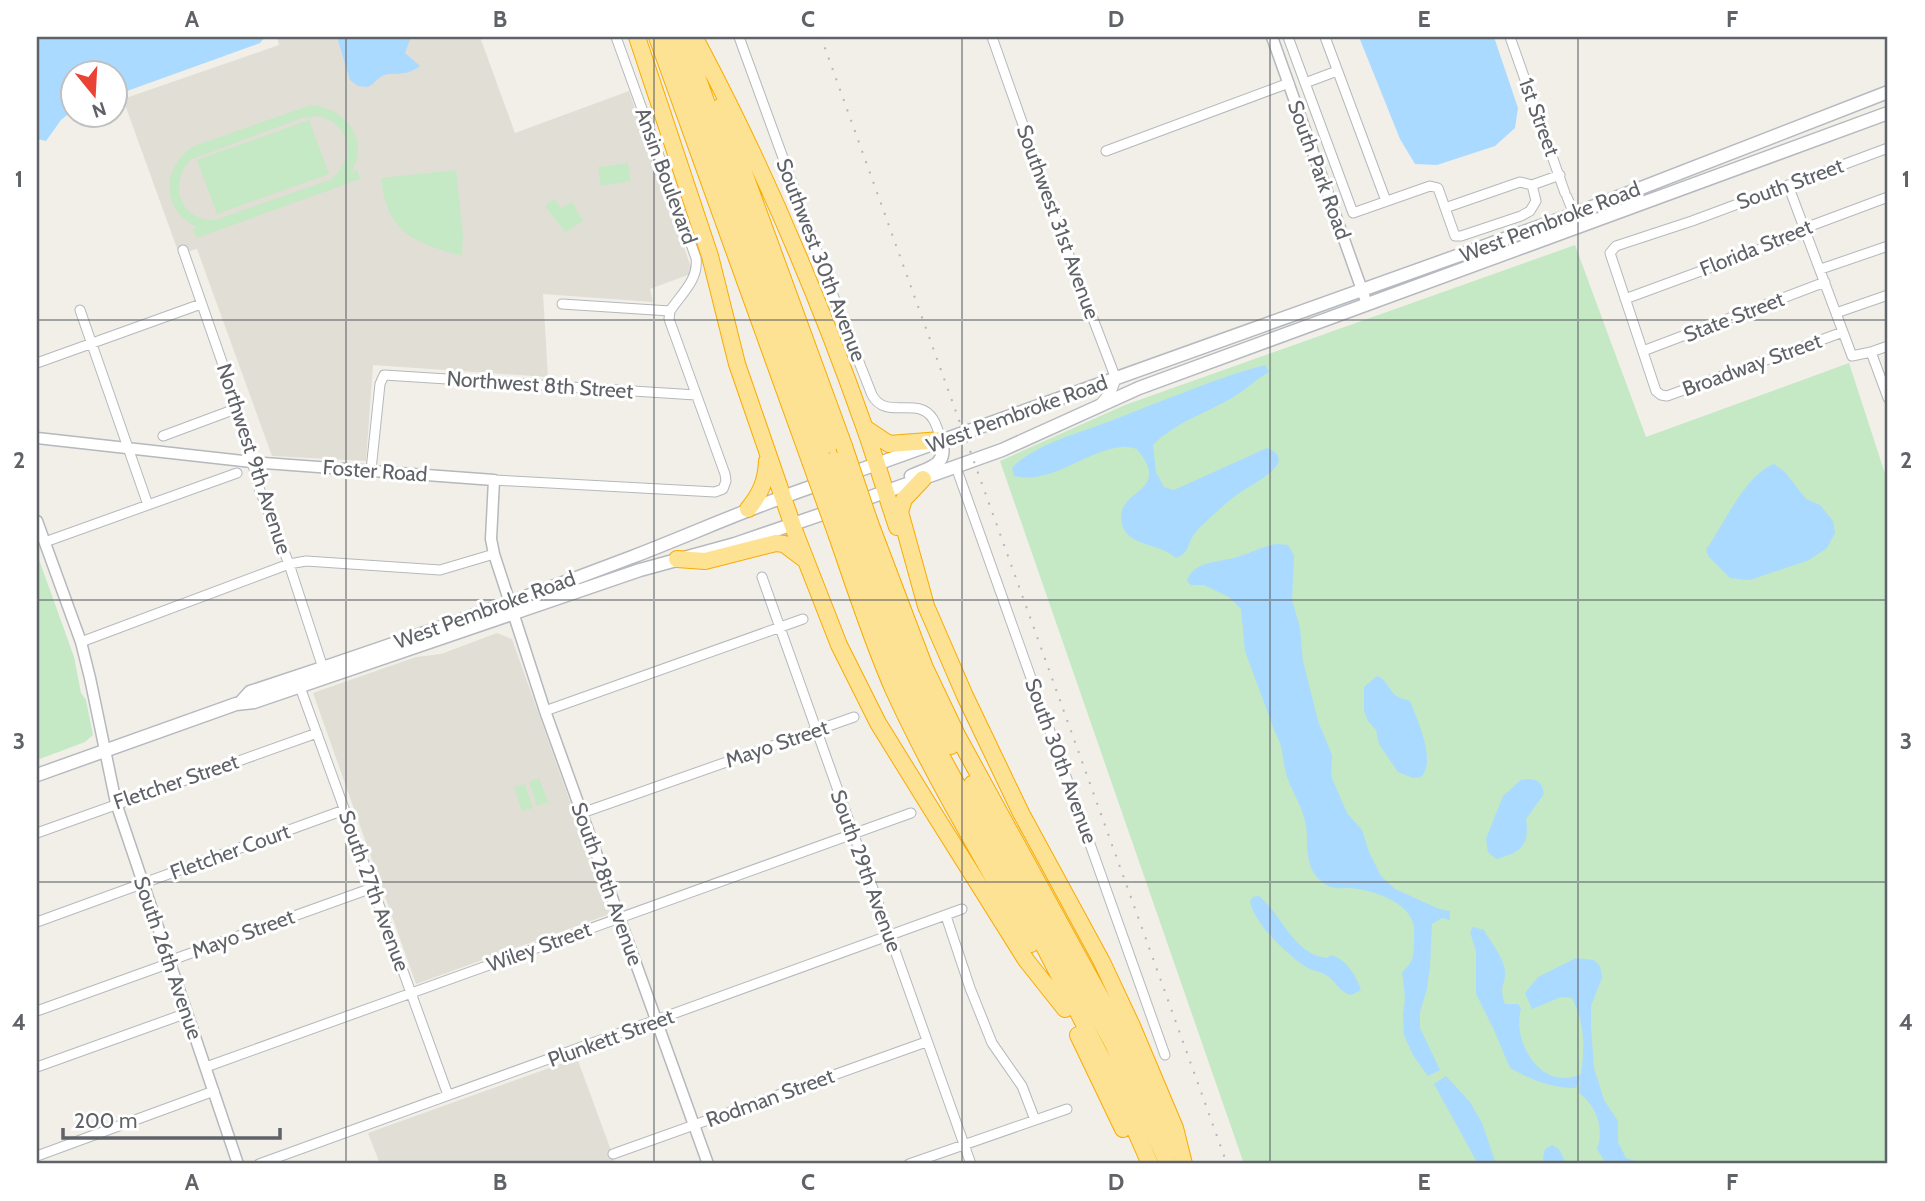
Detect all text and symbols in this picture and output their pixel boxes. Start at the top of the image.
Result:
text: A [185,5,200,33]
text: B [493,5,507,33]
text: C [801,5,815,33]
text: D [1108,5,1124,33]
text: E [1417,5,1431,33]
text: F [1726,5,1738,33]
north arrow [60,60,130,130]
street label: 1st Street [1514,74,1565,159]
text: N [89,97,109,123]
street label: South Park Road [1283,97,1356,243]
street label: Ansin Boulevard [630,104,703,247]
street label: Southwest 31st Avenue [1012,121,1105,323]
street label: South Street [1733,153,1847,214]
street label: Southwest 30th Avenue [771,155,872,365]
text: 1 [15,165,23,193]
text: 1 [1902,165,1910,193]
street label: West Pembroke Road [1456,176,1643,267]
street label: Florida Street [1696,214,1816,281]
street label: State Street [1680,286,1787,347]
street label: Broadway Street [1679,328,1825,401]
street label: Northwest 9th Avenue [212,360,297,558]
street label: Northwest 8th Street [446,366,634,404]
street label: West Pembroke Road [923,369,1111,458]
text: 2 [13,446,25,474]
text: 2 [1900,446,1912,474]
street label: Foster Road [322,454,428,487]
street label: West Pembroke Road [391,565,579,654]
street label: South 30th Avenue [1020,675,1103,847]
street label: Mayo Street [722,714,832,773]
text: 3 [13,727,25,755]
text: 3 [1900,727,1912,755]
street label: Fletcher Street [110,748,242,815]
street label: South 29th Avenue [826,786,907,956]
street label: South 28th Avenue [566,799,649,969]
street label: South 27th Avenue [334,807,415,975]
street label: Fletcher Court [167,818,293,885]
street label: South 26th Avenue [129,873,208,1043]
street label: Mayo Street [188,903,297,964]
street label: Wiley Street [483,916,594,977]
street label: Plunkett Street [544,1003,677,1072]
text: 4 [12,1008,26,1036]
text: 4 [1899,1008,1913,1036]
street label: Rodman Street [702,1063,837,1132]
scale bar [63,1096,280,1140]
text: 200 m [74,1108,137,1133]
text: A [185,1168,200,1196]
text: B [493,1168,507,1196]
text: C [801,1168,815,1196]
text: D [1108,1168,1124,1196]
text: E [1417,1168,1431,1196]
text: F [1726,1168,1738,1196]

